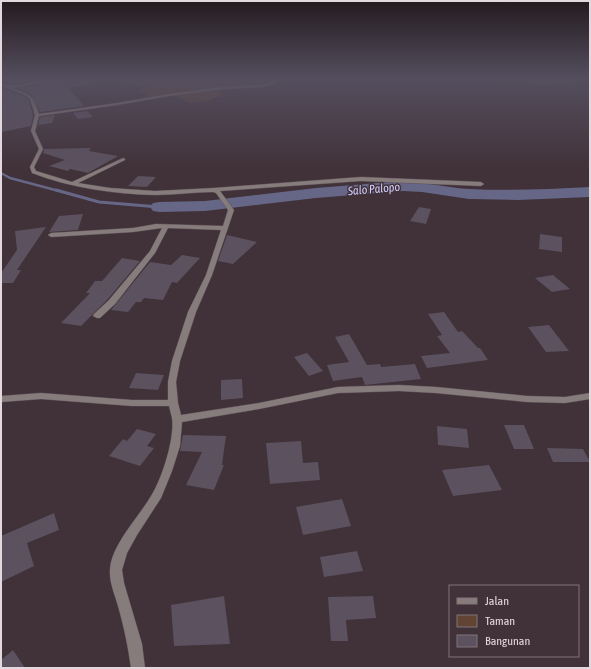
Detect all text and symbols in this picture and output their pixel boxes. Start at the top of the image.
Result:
water label: Salo Palopo [346,180,401,198]
legend [449,585,579,657]
text: Jalan [485,594,509,608]
text: Taman [485,614,515,628]
text: Bangunan [485,634,530,648]

